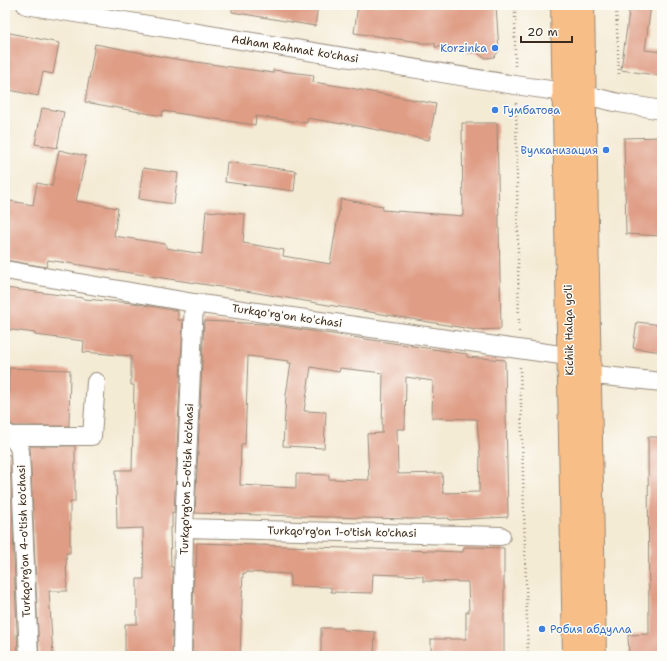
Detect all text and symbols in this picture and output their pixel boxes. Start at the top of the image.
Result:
scale bar [521,18,572,44]
text: 20 m [527,24,558,40]
street label: Adham Rahmat ko'chasi [230,32,360,66]
place label: Korzinka [440,41,487,56]
marker: Korzinka [490,43,500,53]
place label: Гумбатова [503,103,560,118]
marker: Гумбатова [490,105,500,115]
place label: Вулканизация [521,143,598,158]
marker: Вулканизация [601,145,611,155]
street label: Kichik Halqa yo'li [561,284,577,376]
street label: Turkqoʻrgʻon koʻchasi [231,301,343,331]
street label: Turkqo'rg'on 5-o'tish ko'chasi [177,403,197,555]
street label: Turkqo'rg'on 4-o'tish ko'chasi [14,464,34,618]
street label: Turkqo'rg'on 1-o'tish ko'chasi [267,523,417,541]
place label: Робия абдулла [550,622,632,637]
marker: Робия абдулла [537,624,547,634]

